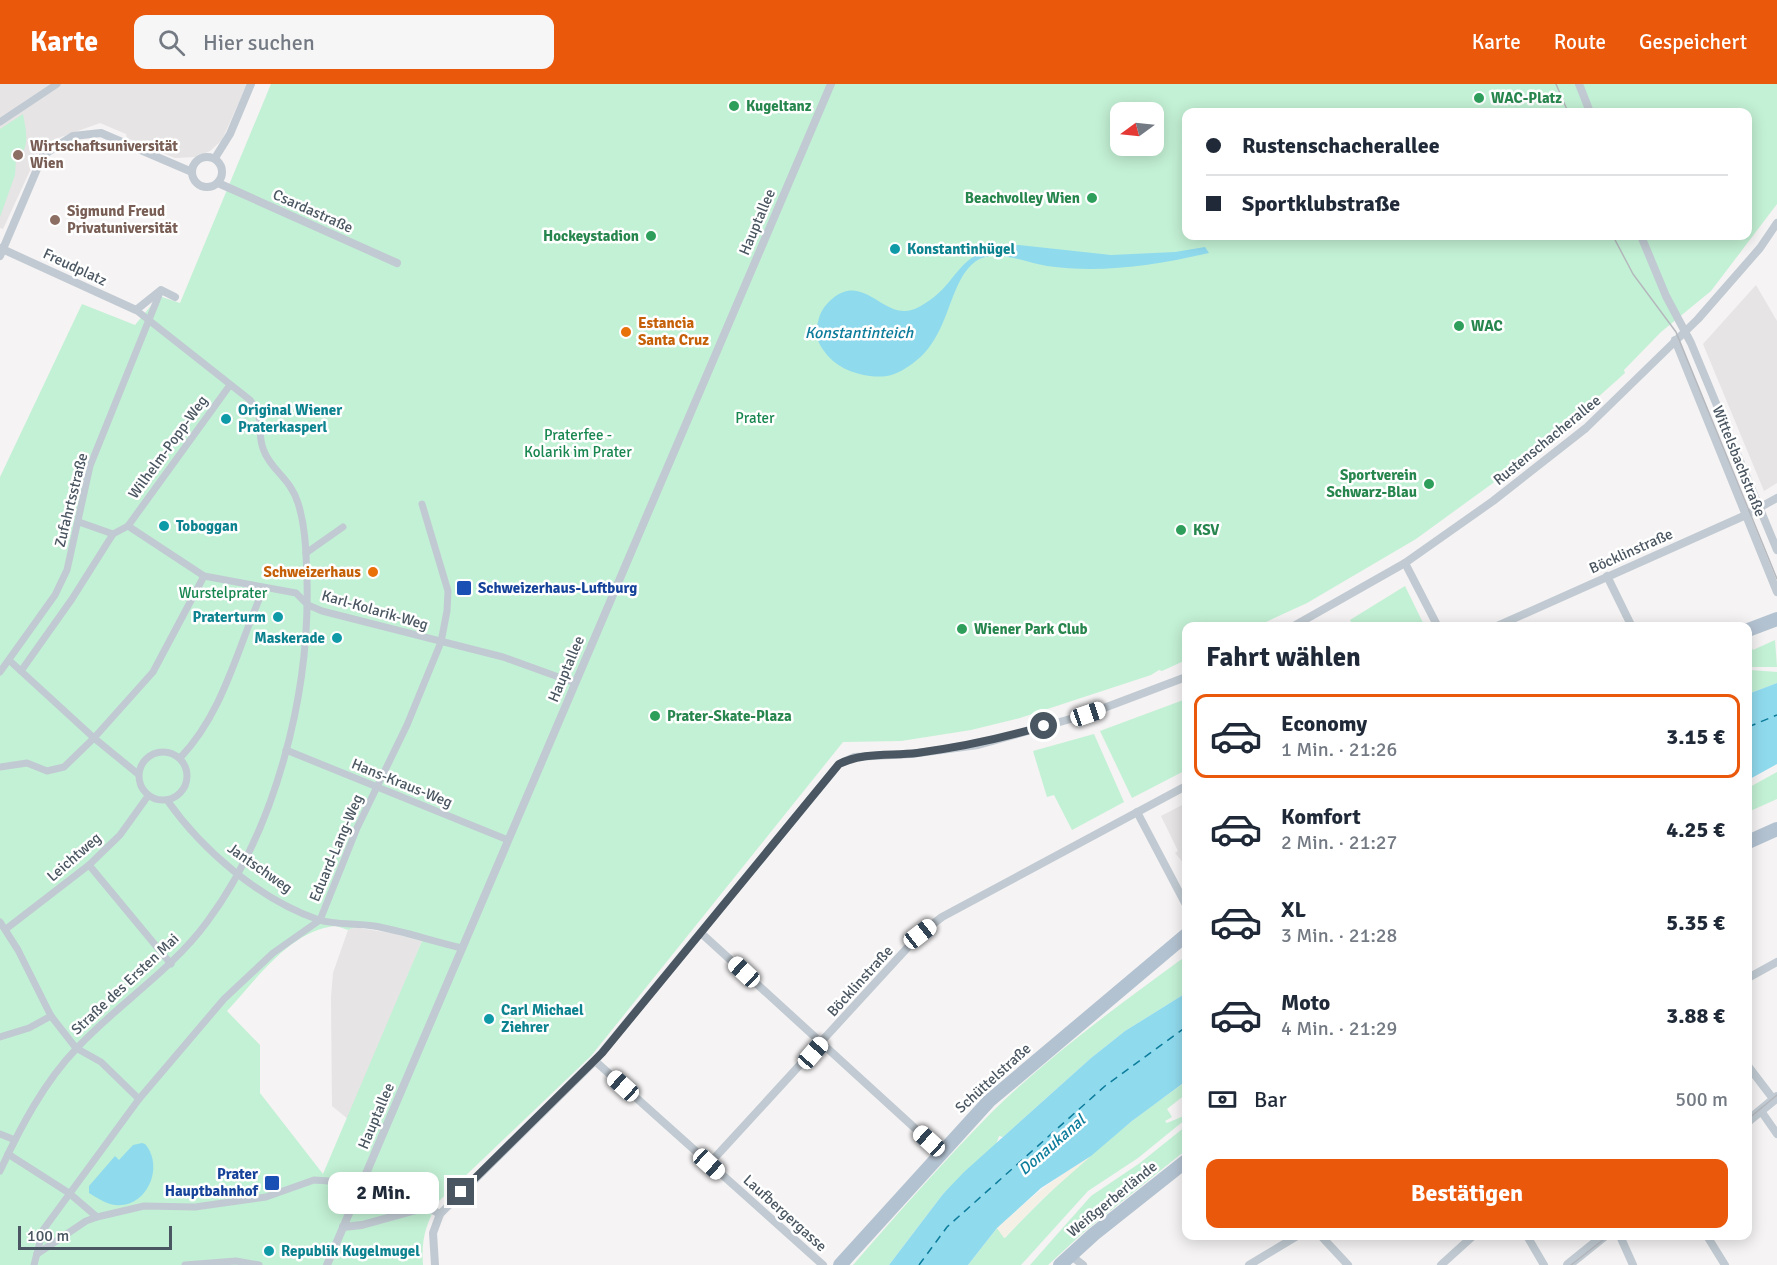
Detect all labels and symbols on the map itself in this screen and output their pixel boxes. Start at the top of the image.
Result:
place label: WAC-Platz [1491,89,1562,107]
marker: WAC-Platz [1472,91,1486,105]
place label: Kugeltanz [746,97,812,115]
marker: Kugeltanz [727,99,741,113]
north arrow [1110,102,1164,156]
place label: Wirtschaftsuniversität Wien [30,137,178,172]
marker: Wirtschaftsuniversität Wien [11,148,25,162]
street label: Csardastraße [270,185,356,237]
street label: Hauptallee [735,186,779,258]
place label: Beachvolley Wien [965,189,1080,207]
marker: Beachvolley Wien [1085,191,1099,205]
place label: Sigmund Freud Privatuniversität [67,202,178,237]
marker: Sigmund Freud Privatuniversität [48,213,62,227]
place label: Hockeystadion [543,227,639,245]
marker: Hockeystadion [644,229,658,243]
place label: Konstantinhügel [907,240,1016,258]
marker: Konstantinhügel [888,242,902,256]
street label: Freudplatz [40,244,110,290]
place label: Estancia Santa Cruz [638,314,709,349]
place label: WAC [1471,317,1503,335]
marker: WAC [1452,319,1466,333]
water label: Konstantinteich [805,323,915,343]
marker: Estancia Santa Cruz [619,325,633,339]
street label: Rustenschacherallee [1490,391,1604,489]
street label: Wilhelm-Popp-Weg [125,392,212,502]
place label: Original Wiener Praterkasperl [238,401,342,436]
street label: Wittelsbachstraße [1709,403,1769,519]
park label: Prater [735,409,775,427]
marker: Original Wiener Praterkasperl [219,412,233,426]
park label: Praterfee - Kolarik im Prater [524,426,632,461]
street label: Zufahrtsstraße [51,451,91,549]
place label: Sportverein Schwarz-Blau [1326,466,1417,501]
marker: Sportverein Schwarz-Blau [1422,477,1436,491]
place label: Toboggan [176,517,238,535]
marker: Toboggan [157,519,171,533]
place label: KSV [1193,521,1219,539]
marker: KSV [1174,523,1188,537]
street label: Böcklinstraße [1586,525,1676,577]
place label: Schweizerhaus [264,563,361,581]
marker: Schweizerhaus [366,565,380,579]
marker: Schweizerhaus-Luftburg [455,579,473,597]
place label: Schweizerhaus-Luftburg [478,579,637,597]
park label: Wurstelprater [179,584,268,602]
street label: Karl-Kolarik-Weg [320,586,430,634]
place label: Praterturm [193,608,266,626]
marker: Praterturm [271,610,285,624]
place label: Wiener Park Club [974,620,1088,638]
marker: Wiener Park Club [955,622,969,636]
place label: Maskerade [254,629,325,647]
marker: Maskerade [330,631,344,645]
street label: Hauptallee [544,633,588,705]
car [1068,700,1108,728]
place label: Prater-Skate-Plaza [667,707,792,725]
marker: Prater-Skate-Plaza [648,709,662,723]
route start [1030,712,1057,739]
street label: Hans-Kraus-Weg [349,755,455,811]
street label: Eduard-Lang-Weg [305,792,367,904]
street label: Leichtweg [43,829,105,885]
street label: Jantschweg [224,839,296,897]
car [900,916,940,952]
street label: Straße des Ersten Mai [67,929,183,1039]
street label: Böcklinstraße [823,942,897,1020]
car [725,953,763,991]
place label: Carl Michael Ziehrer [501,1001,584,1036]
marker: Carl Michael Ziehrer [482,1012,496,1026]
car [794,1034,832,1072]
street label: Schüttelstraße [951,1039,1035,1117]
car [604,1067,642,1105]
street label: Hauptallee [354,1080,398,1152]
water label: Donaukanal [1015,1110,1090,1179]
car [910,1122,948,1160]
car [690,1145,728,1183]
street label: Weißgerberlände [1063,1157,1161,1241]
place label: Prater Hauptbahnhof [165,1165,260,1200]
callout: 2 Min. [329,1171,440,1213]
street label: Laufbergergasse [739,1171,831,1255]
marker: Prater Hauptbahnhof [263,1174,281,1192]
route end [447,1178,474,1205]
scale bar [18,1223,172,1250]
place label: Republik Kugelmugel [281,1242,420,1260]
marker: Republik Kugelmugel [262,1244,276,1258]

